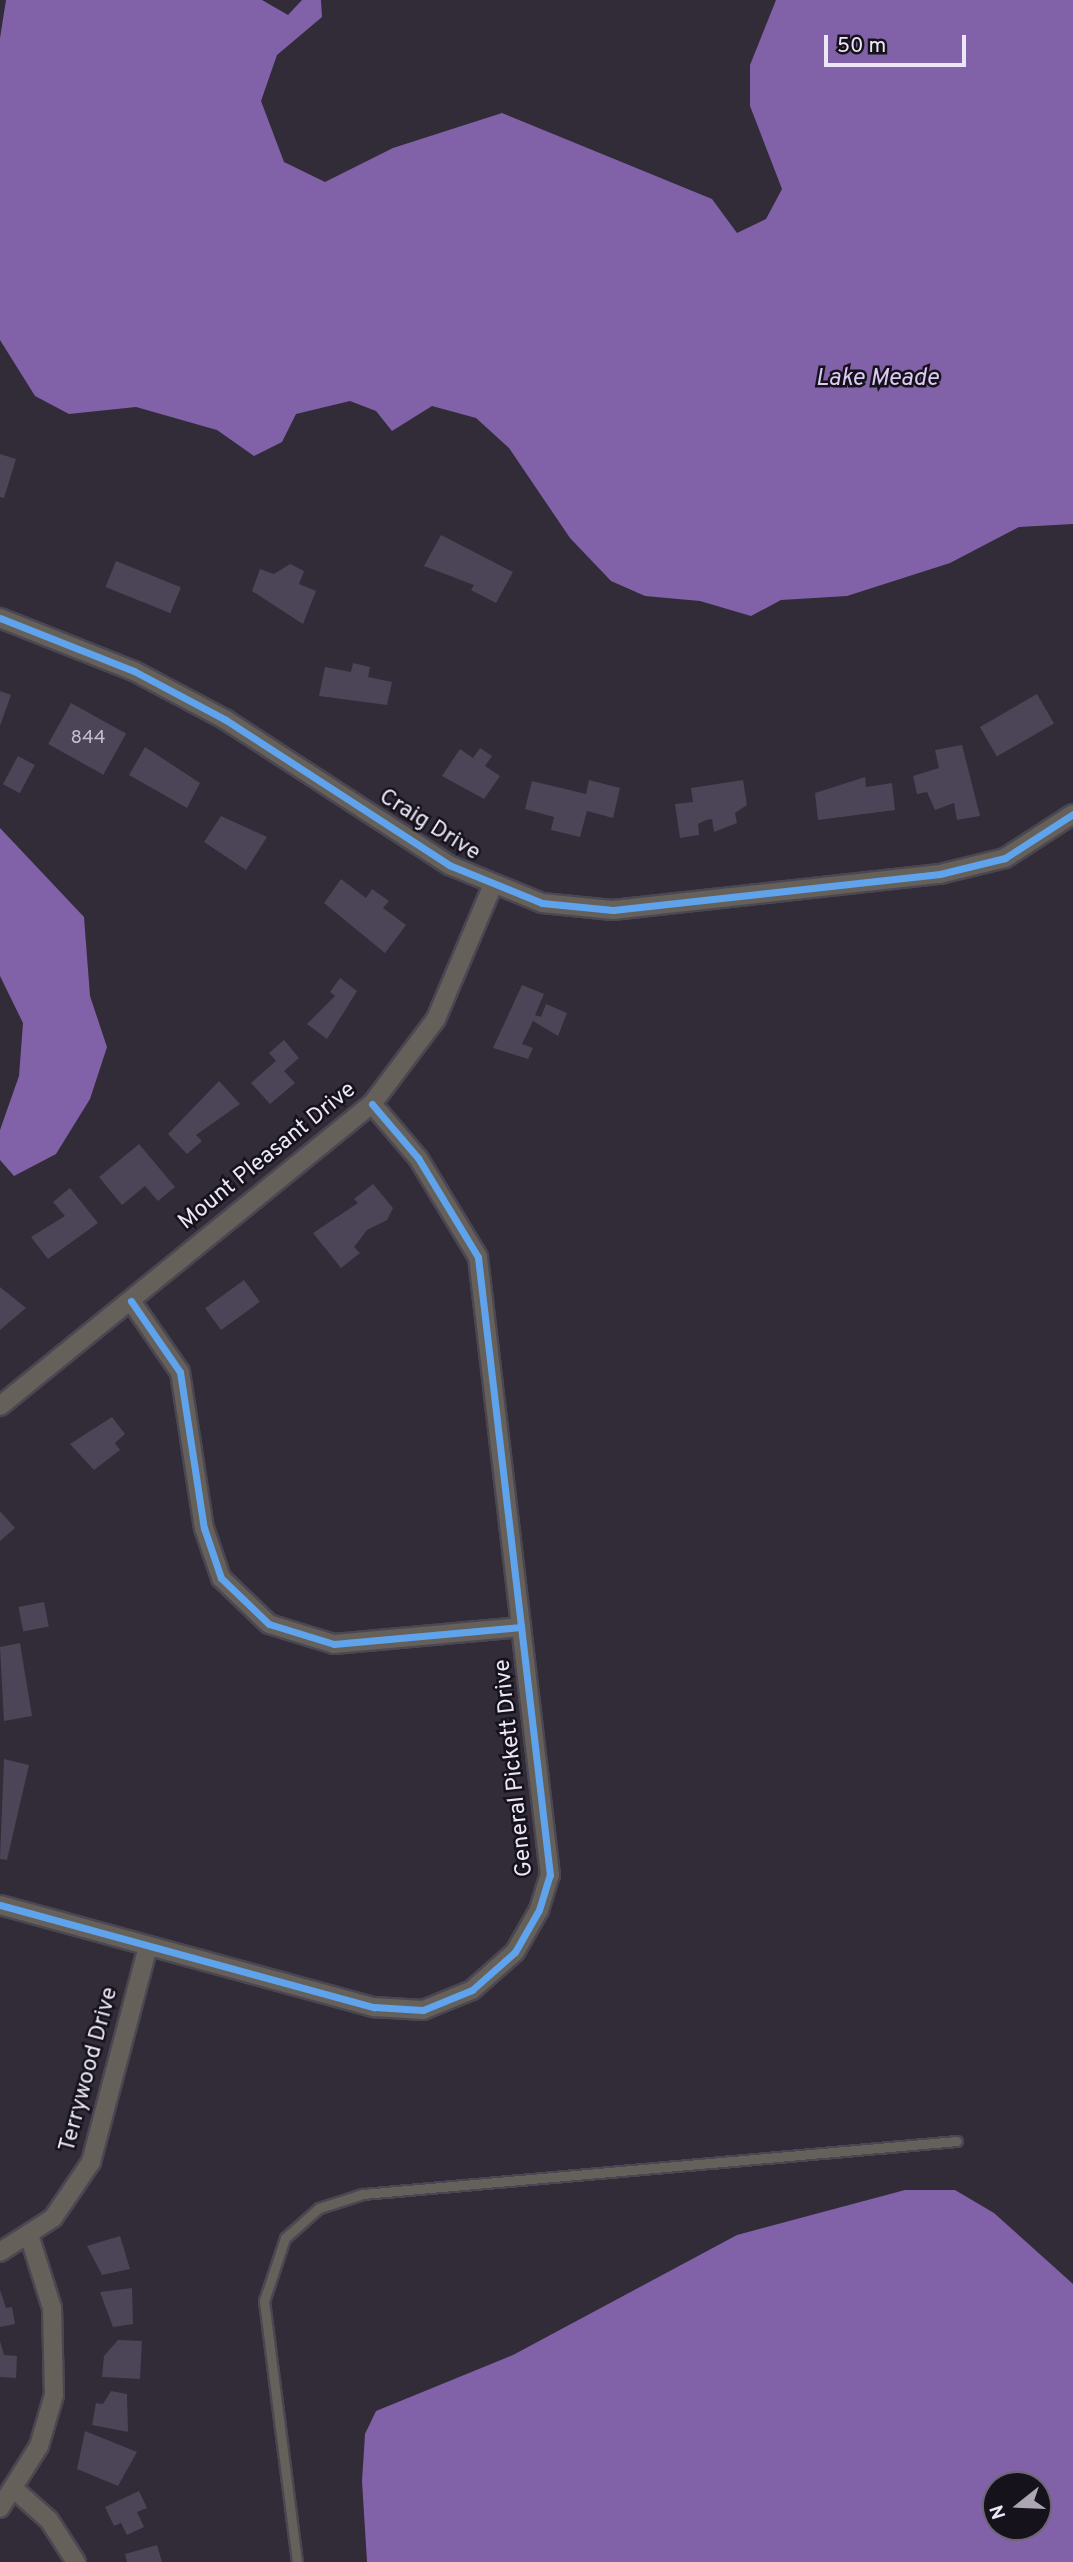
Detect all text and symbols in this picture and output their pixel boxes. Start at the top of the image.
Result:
scale bar [828,21,970,65]
text: 50 m [837,33,886,60]
water label: Lake Meade [815,366,939,394]
house number: 844 [70,728,106,750]
street label: Craig Drive [373,784,485,868]
street label: Mount Pleasant Drive [174,1077,362,1237]
street label: General Pickett Drive [490,1658,540,1878]
street label: Terrywood Drive [55,1985,125,2155]
north arrow [982,2471,1052,2541]
text: N [985,2502,1012,2522]

